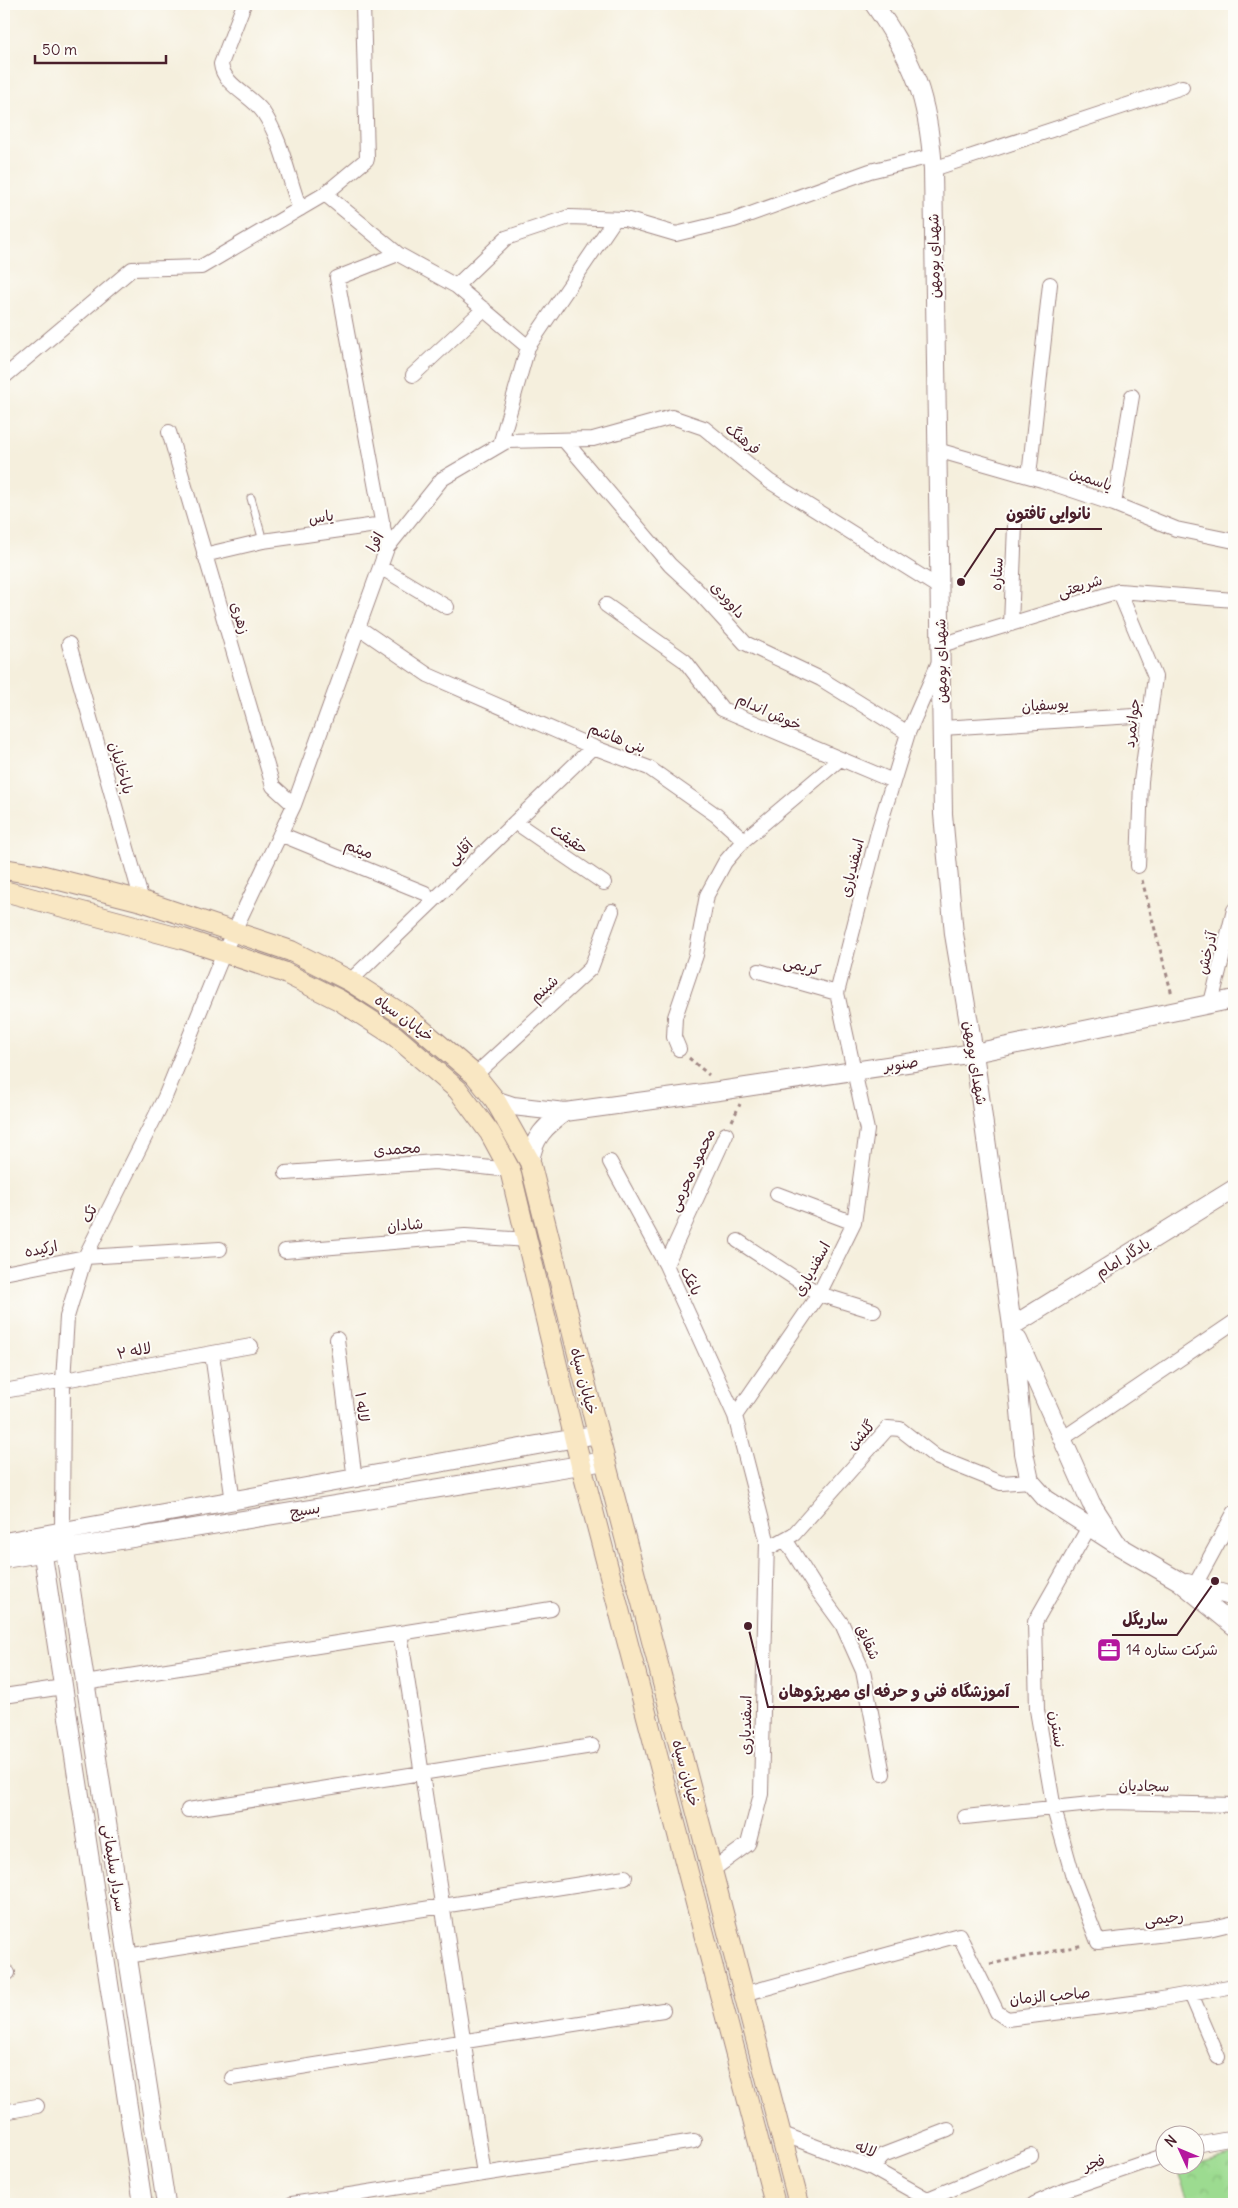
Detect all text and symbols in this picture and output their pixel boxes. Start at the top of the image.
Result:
scale bar [35,32,166,64]
text: 50 m [42,40,77,59]
street label: شهدای بومهن [923,213,945,299]
street label: فرهنگ [722,419,765,459]
street label: یاسمین [1067,462,1115,495]
callout: نانوایی تافتون [996,498,1102,529]
text: نانوایی تافتون [1006,503,1092,524]
street label: یاس [307,505,335,528]
street label: افرا [361,528,388,555]
street label: ستاره [986,557,1007,591]
street label: شریعتی [1055,570,1105,602]
street label: داوودی [707,577,750,622]
street label: زهری [227,599,254,636]
street label: شهدای بومهن [930,618,952,704]
street label: خوش اندام [733,689,805,736]
street label: یوسفیان [1021,693,1069,716]
street label: جوانمرد [1119,697,1144,749]
street label: بنی هاشم [585,718,648,760]
street label: باباخانیان [105,739,138,796]
street label: حقیقت [547,819,592,858]
street label: میثم [341,834,376,866]
street label: آقایی [443,834,478,869]
street label: اسفندیاری [835,837,868,899]
street label: آذرخش [1192,928,1221,976]
street label: کریمی [781,951,823,981]
street label: شبنم [525,971,564,1009]
street label: خیابان سپاه [370,990,438,1046]
street label: شهدای بومهن [958,1020,992,1106]
street label: صنوبر [881,1052,920,1076]
street label: محمود محرمی [664,1125,720,1215]
street label: محمدی [373,1137,421,1160]
street label: تک [76,1201,101,1226]
street label: شادان [386,1213,424,1236]
street label: یادگار امام [1092,1233,1155,1283]
street label: ارکیده [23,1236,59,1261]
street label: اسفندیاری [789,1238,834,1299]
street label: باغک [677,1263,706,1298]
street label: لاله ۲ [115,1338,153,1363]
street label: خیابان سپاه [566,1345,602,1417]
street label: لاله ۱ [351,1391,374,1423]
street label: گلشن [842,1416,879,1453]
street label: بسیج [288,1498,322,1522]
callout: ساریگل [1112,1604,1177,1635]
text: ساریگل [1122,1609,1168,1629]
street label: شقایق [852,1621,885,1663]
office icon: شرکت ستاره 14 [1096,1637,1122,1663]
place label: شرکت ستاره 14 [1126,1640,1218,1659]
callout: آموزشگاه فنی و حرفه ای مهرپژوهان [768,1676,1019,1707]
text: آموزشگاه فنی و حرفه ای مهرپژوهان [779,1681,1010,1702]
street label: اسفندیاری [735,1695,756,1755]
street label: نسترن [1045,1709,1070,1749]
street label: خیابان سپاه [667,1737,705,1809]
street label: سجادیان [1118,1776,1170,1795]
street label: سردار سلیمانی [97,1823,131,1913]
street label: رحیمی [1143,1906,1185,1930]
street label: صاحب الزمان [1009,1983,1091,2008]
north arrow [1156,2126,1206,2176]
text: N [1161,2131,1180,2151]
street label: لاله [853,2136,880,2161]
street label: فجر [1078,2150,1107,2176]

